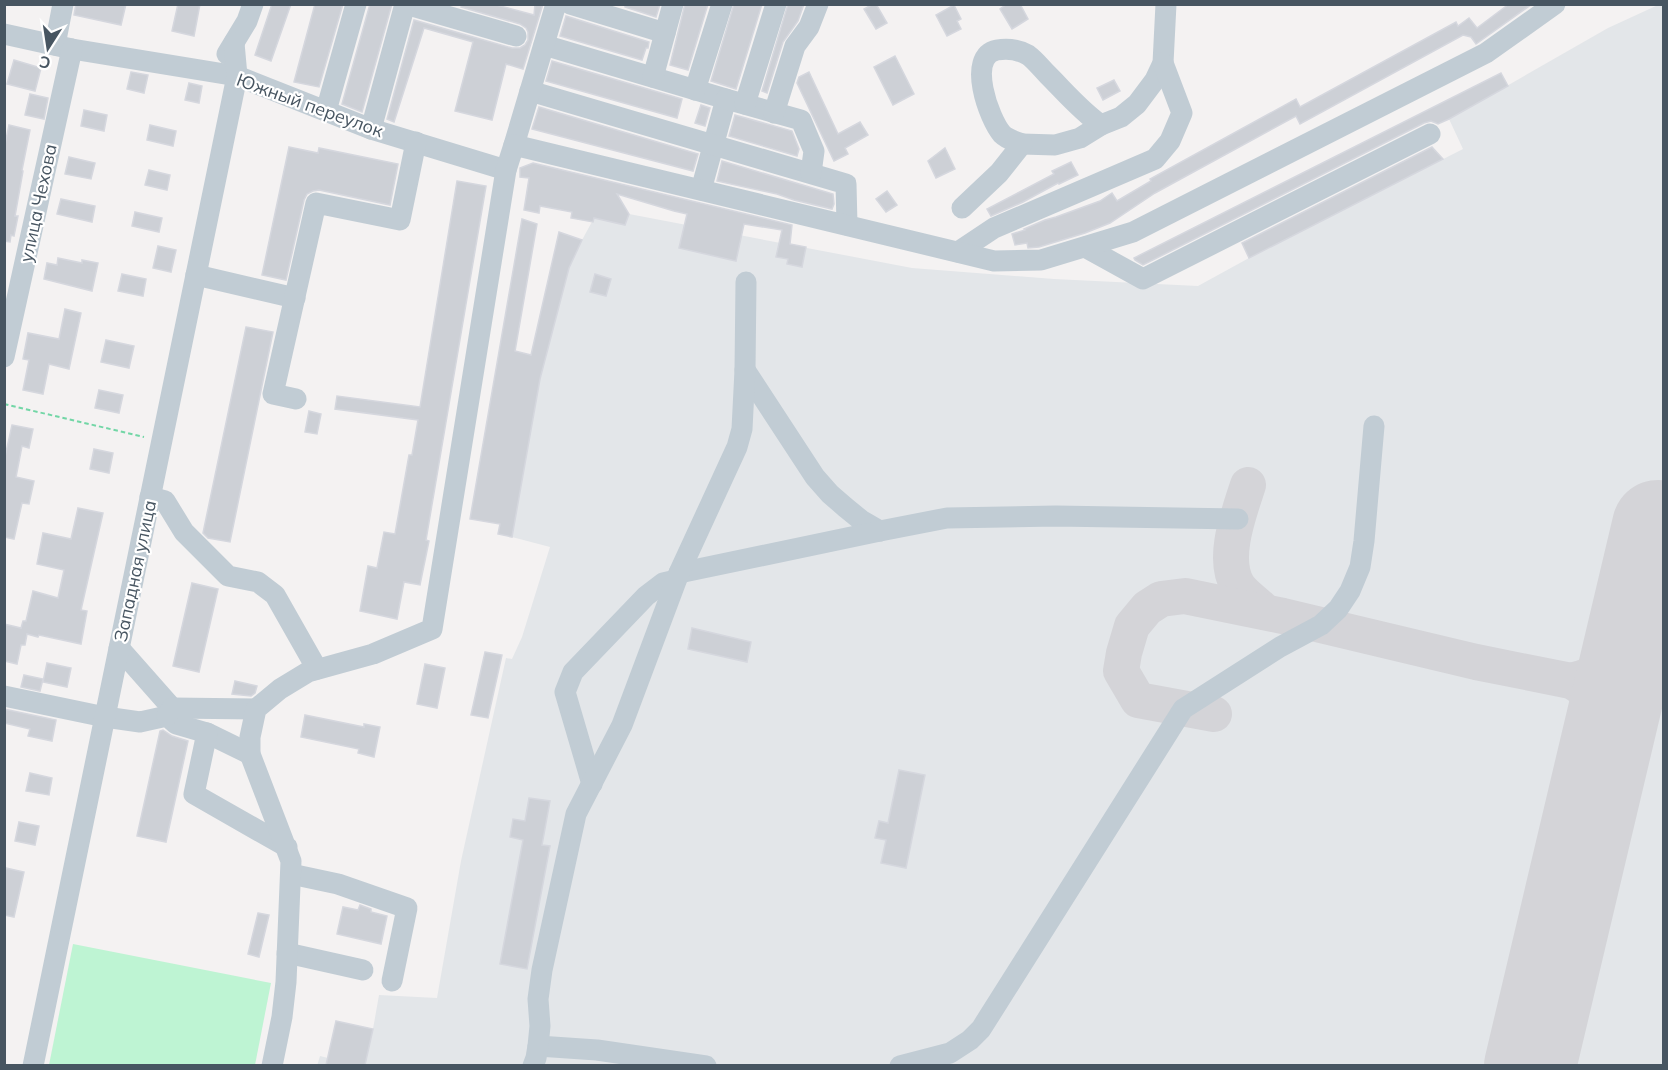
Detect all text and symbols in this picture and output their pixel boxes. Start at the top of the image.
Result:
north arrow [18,18,78,78]
text: С [37,52,52,74]
street label: Южный переулок [234,68,387,142]
street label: улица Чехова [14,142,62,264]
street label: Западная улица [109,498,161,644]

